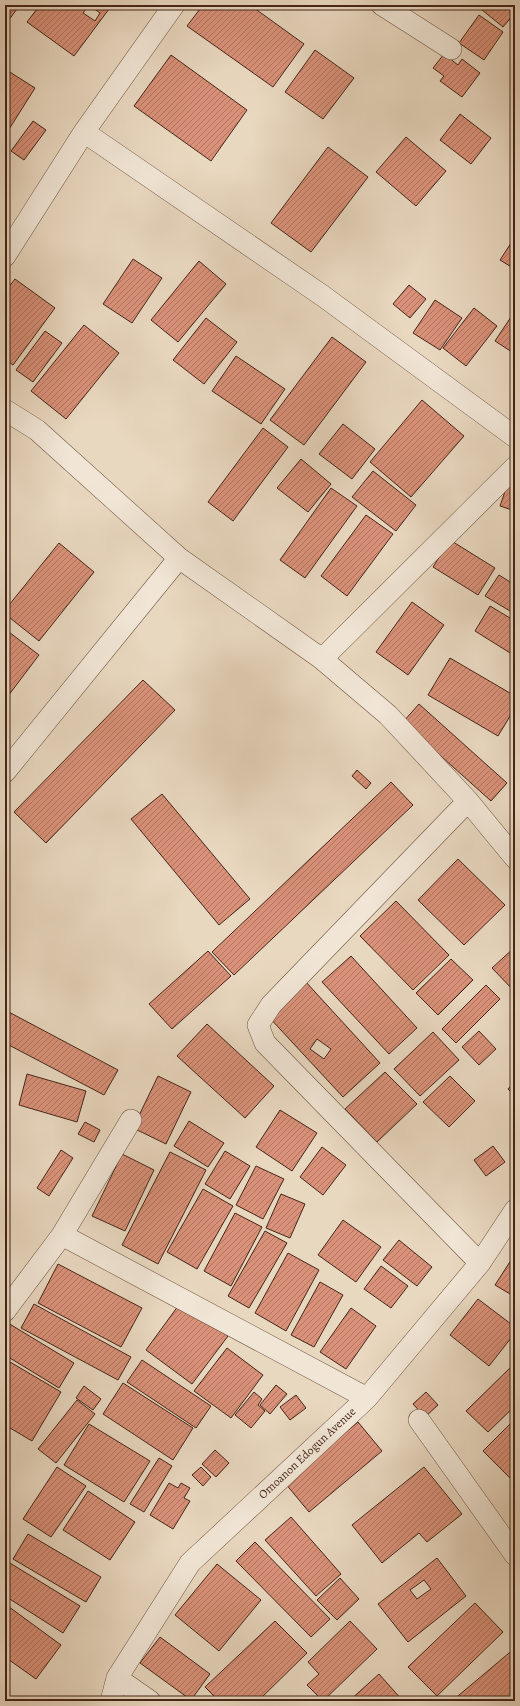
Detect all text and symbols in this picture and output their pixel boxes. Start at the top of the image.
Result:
street label: Omoanon Edogun Avenue [255,1404,359,1502]

